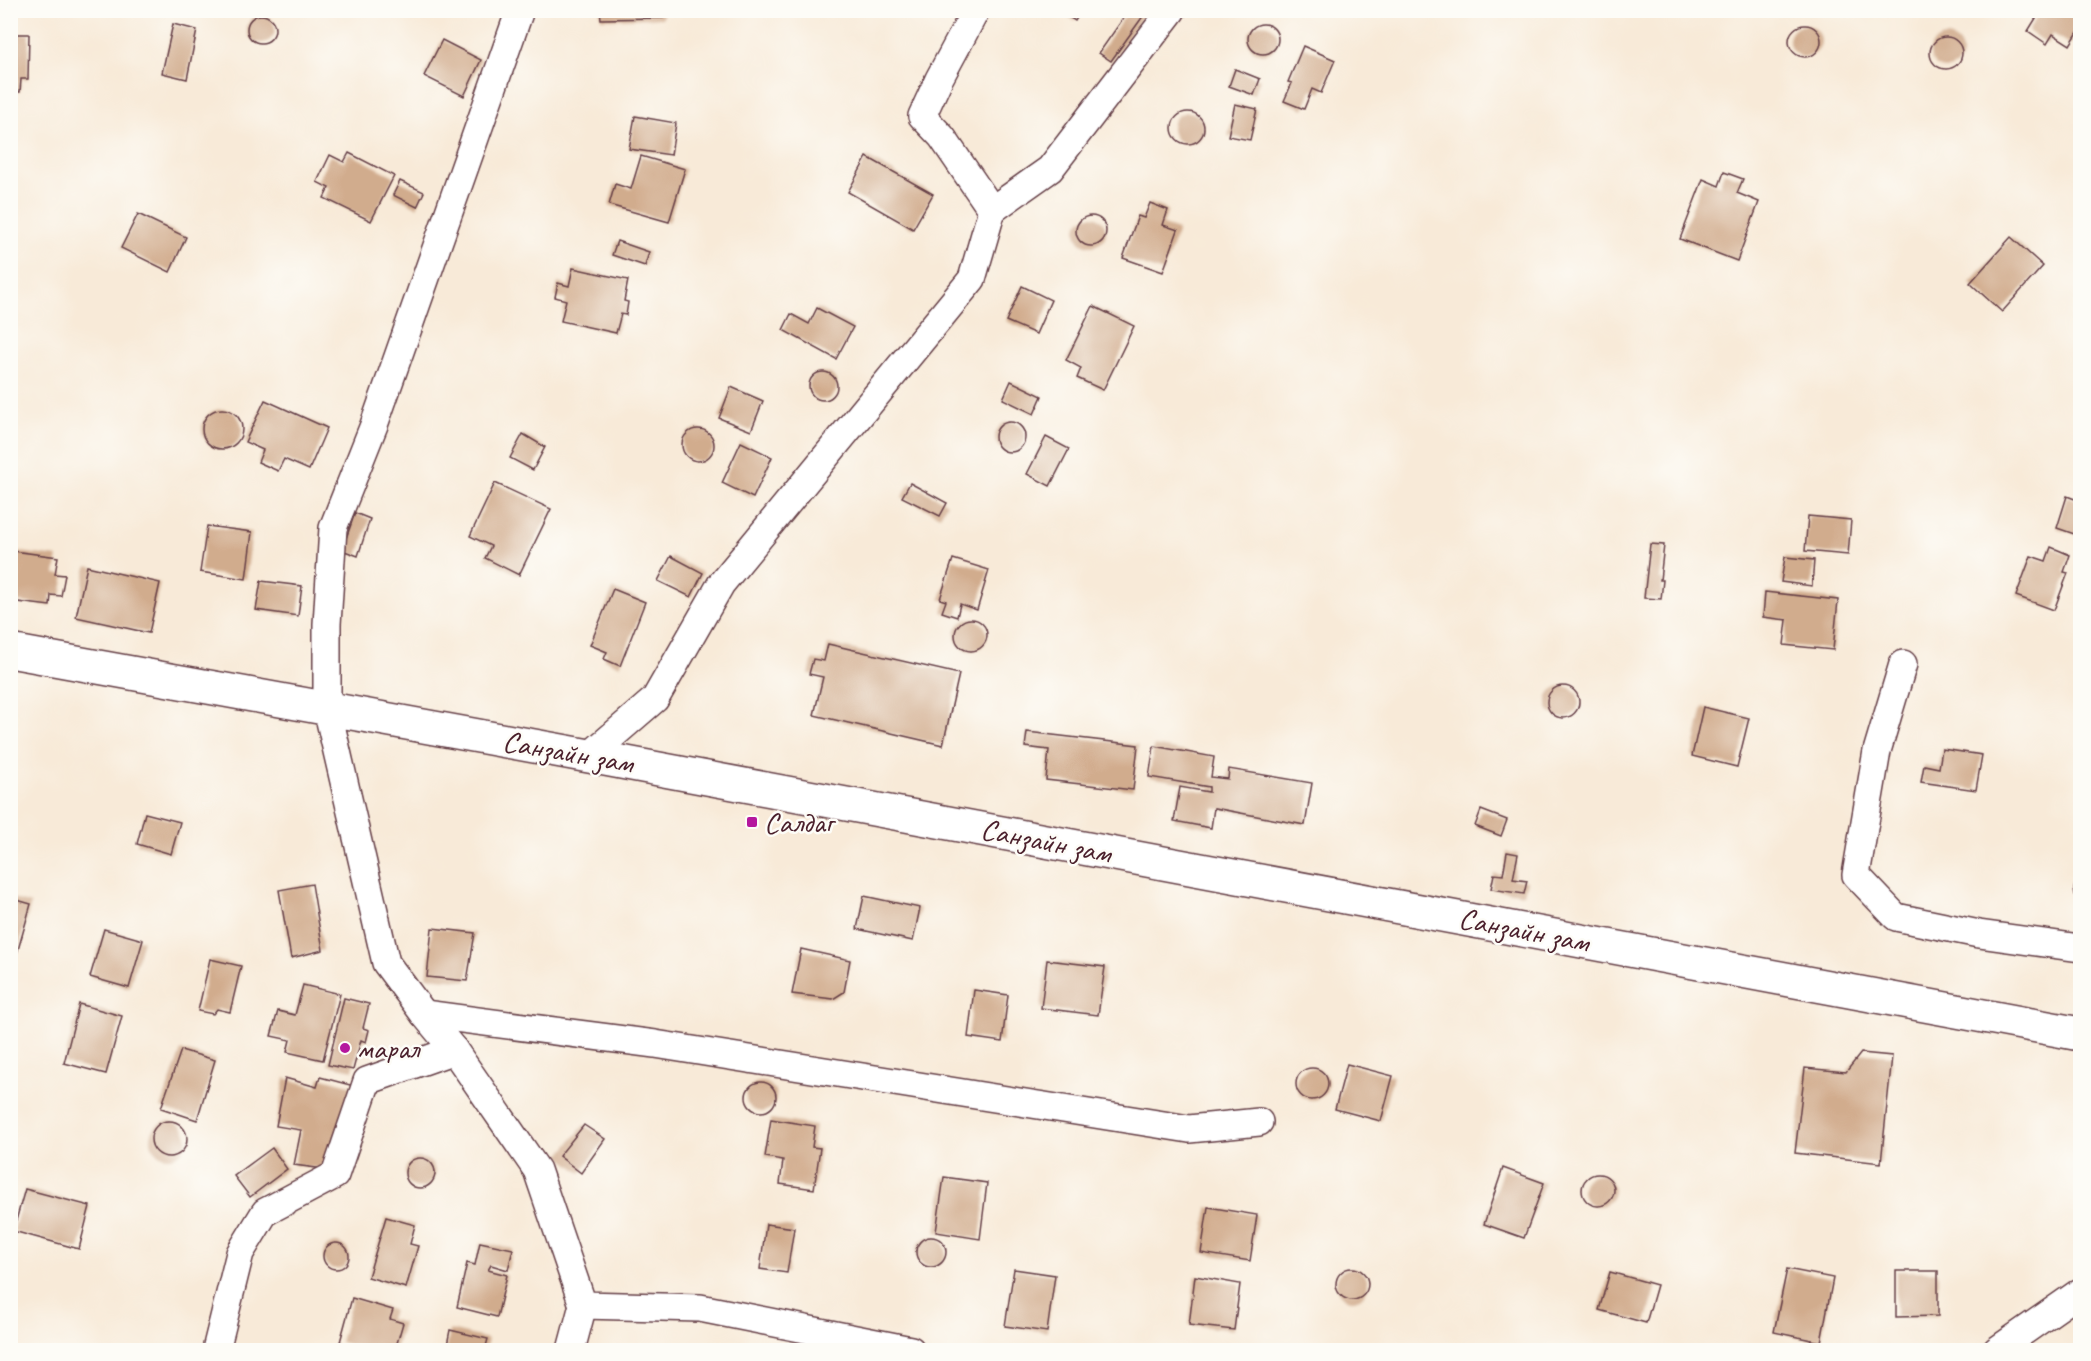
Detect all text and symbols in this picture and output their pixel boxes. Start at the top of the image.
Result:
street label: Санзайн зам [500,722,638,783]
place label: Салдаг [764,803,837,841]
street label: Санзайн зам [978,810,1116,873]
marker: Салдаг [745,815,759,829]
street label: Санзайн зам [1456,899,1594,962]
place label: марал [357,1029,421,1067]
marker: марал [338,1041,352,1055]

